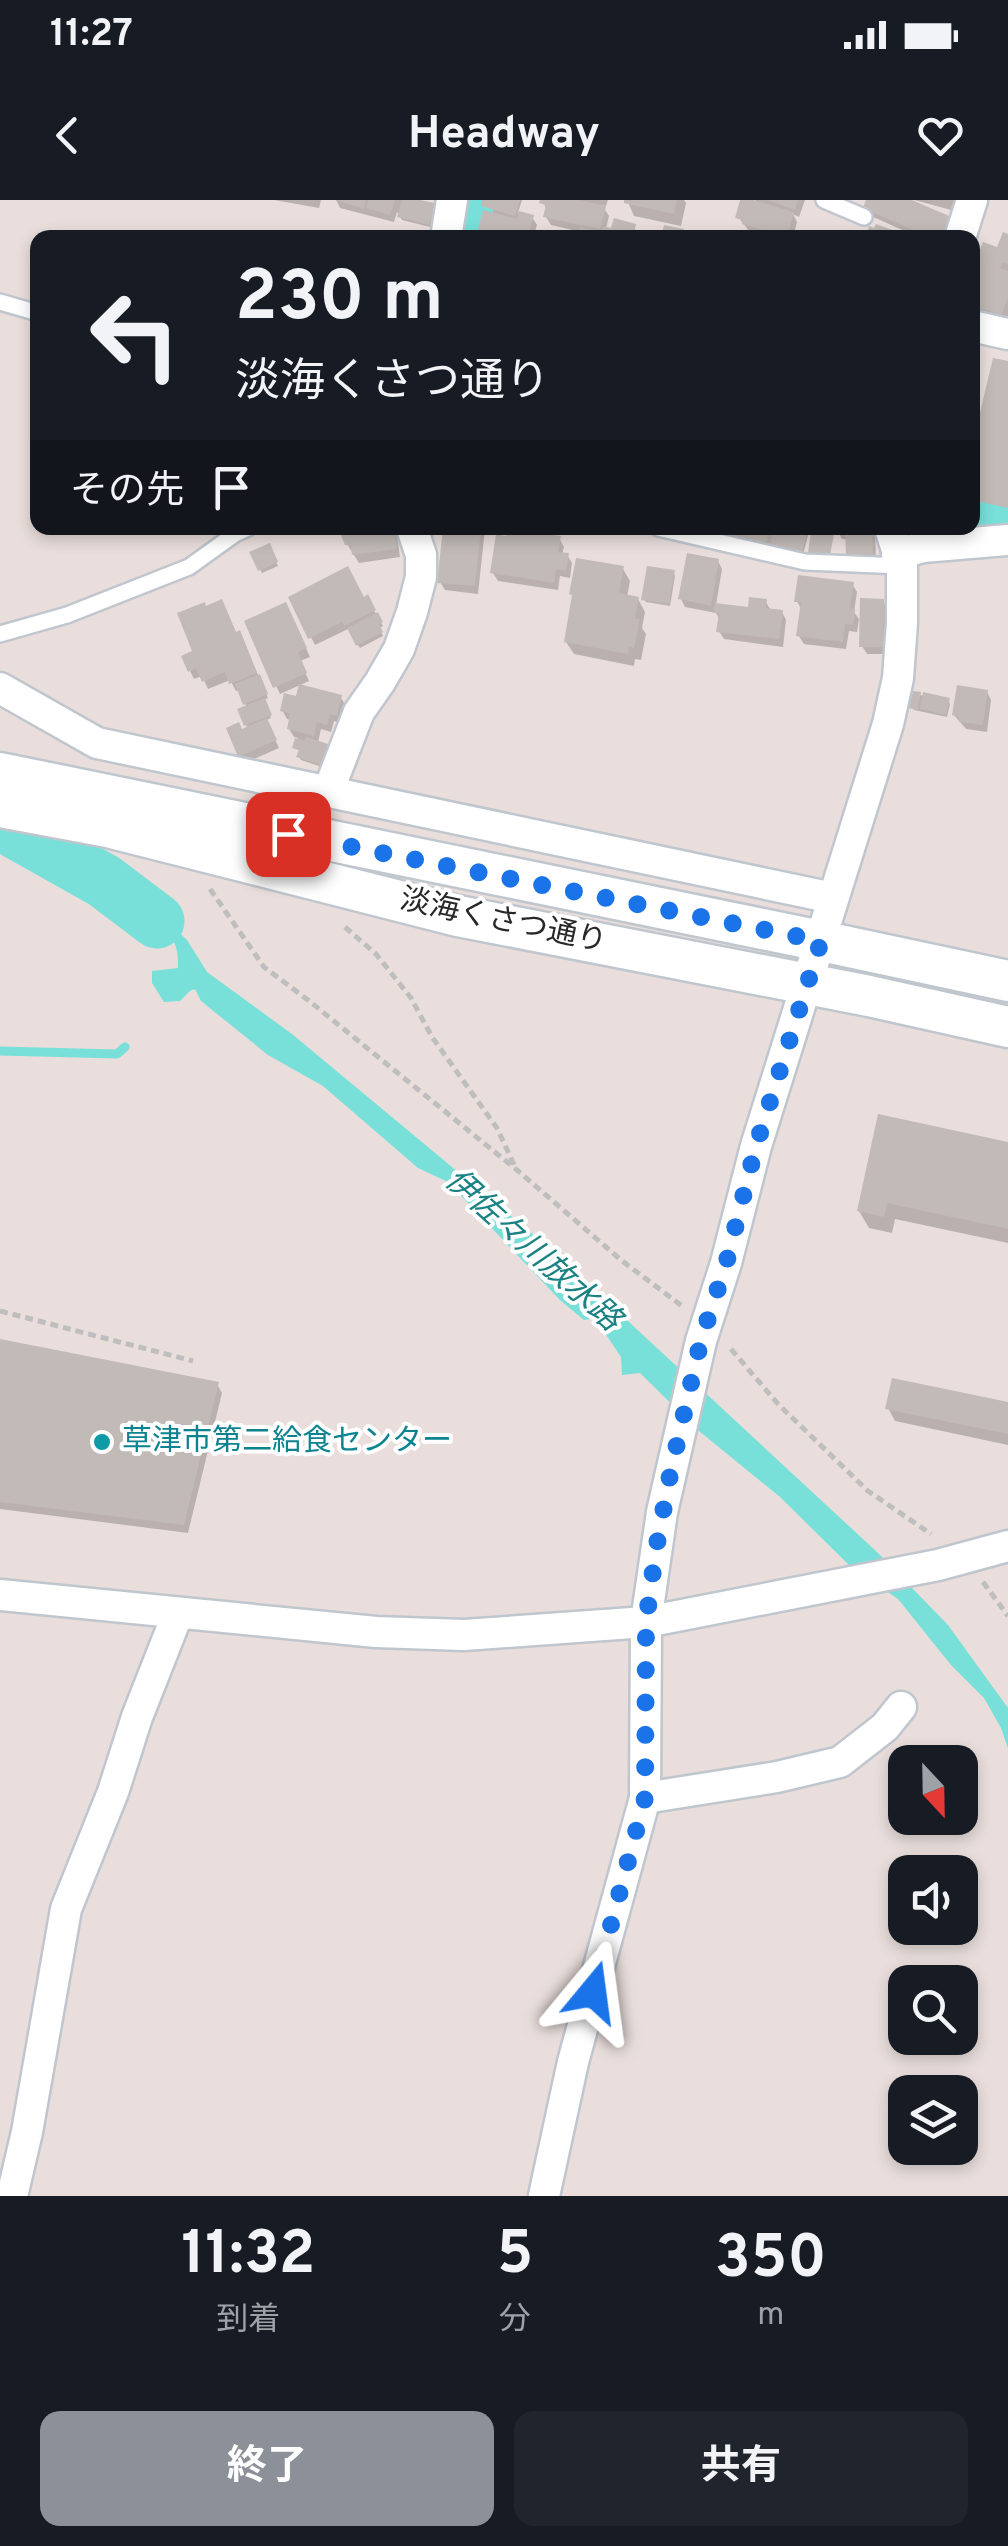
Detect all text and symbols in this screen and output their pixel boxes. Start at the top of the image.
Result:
text: 11:27 [50,11,133,60]
text: Headway [408,107,600,164]
icon: back [40,108,95,163]
icon: heart [913,108,968,163]
text: 230 m [235,256,444,345]
icon: left [70,270,200,400]
text: 淡海くさつ通り [235,355,550,412]
icon: arrive [204,460,259,515]
text: その先 [70,468,184,517]
pin [246,792,331,877]
icon: arrive [261,807,316,862]
street label: 淡海くさつ通り [396,882,610,962]
water label: 伊佐々川放水路 [435,1161,631,1343]
place label: 草津市第二給食センター [122,1424,452,1461]
marker: 草津市第二給食センター [91,1431,113,1453]
north arrow [888,1745,978,1835]
map controls [888,1745,978,2165]
button: sound [888,1855,978,1945]
position arrow [541,1940,645,2044]
button: search [888,1965,978,2055]
button: layers [888,2075,978,2165]
text: 11:32 [181,2219,315,2295]
text: 5 [497,2219,533,2295]
text: 350 [715,2223,827,2299]
text: m [757,2296,784,2336]
text: 到着 [216,2301,280,2341]
text: 分 [499,2301,531,2341]
button: 終了 [40,2411,494,2526]
button: 共有 [514,2411,968,2526]

